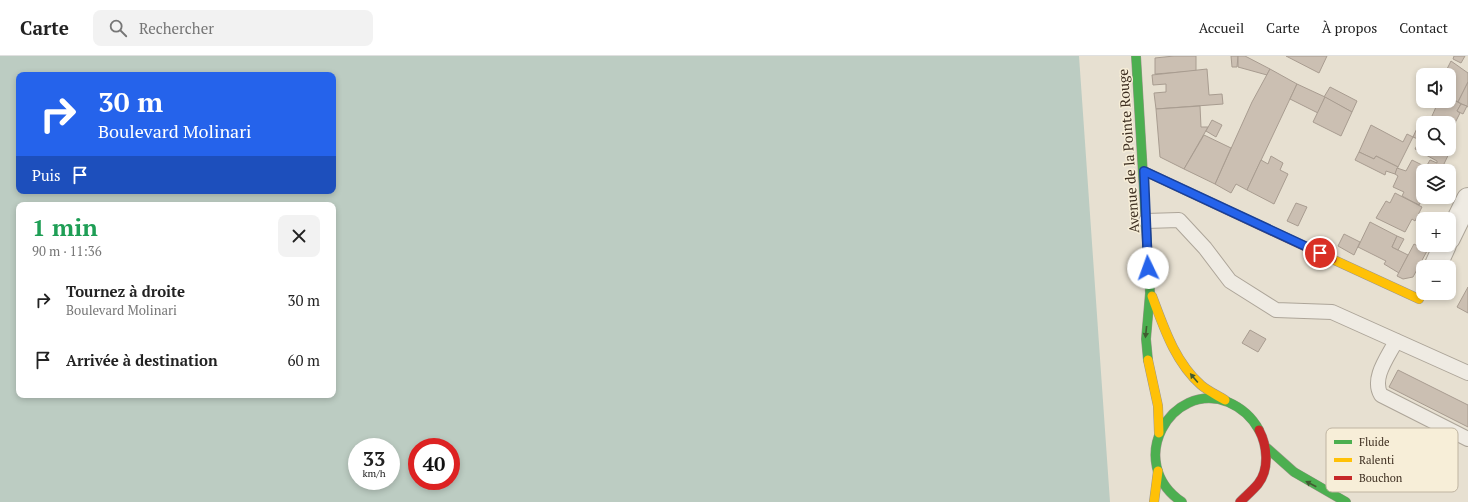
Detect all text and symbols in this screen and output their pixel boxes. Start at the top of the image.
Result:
search box [93,10,373,46]
text: Carte [20,15,69,40]
icon: search [107,17,129,39]
text: Rechercher [139,18,214,38]
text: Accueil [1199,18,1244,37]
text: Carte [1266,18,1300,37]
text: À propos [1322,18,1377,37]
text: Contact [1399,18,1448,37]
street label: Avenue de la Pointe Rouge [1113,68,1143,234]
map controls [1416,68,1456,300]
button: sound [1416,68,1456,108]
text: 30 m [98,83,163,120]
icon: right [32,88,84,140]
button: search [1416,116,1456,156]
text: Boulevard Molinari [98,119,252,143]
icon: arrive [69,164,91,186]
button: layers [1416,164,1456,204]
text: Puis [32,165,61,185]
text: 1 min [32,211,98,243]
button: + [1416,212,1456,252]
button: close [278,215,320,257]
pin [1303,236,1337,270]
text: 90 m · 11:36 [32,242,102,260]
icon: arrive [1309,242,1331,264]
position arrow [1127,247,1169,289]
button: − [1416,260,1456,300]
text: Tournez à droite [66,281,185,301]
icon: right [32,289,54,311]
text: 30 m [287,290,320,310]
text: Boulevard Molinari [66,301,177,319]
one-way arrow [1143,326,1150,338]
icon: arrive [32,349,54,371]
text: Arrivée à destination [66,350,218,370]
text: 60 m [287,350,320,370]
one-way arrow [1190,372,1199,383]
legend [1326,428,1458,492]
text: Fluide [1359,435,1390,449]
speed limit sign: 40 [408,438,460,490]
text: 33 [363,445,385,472]
text: Ralenti [1359,453,1394,467]
text: km/h [362,467,386,480]
text: Bouchon [1359,471,1403,485]
one-way arrow [1306,480,1317,487]

